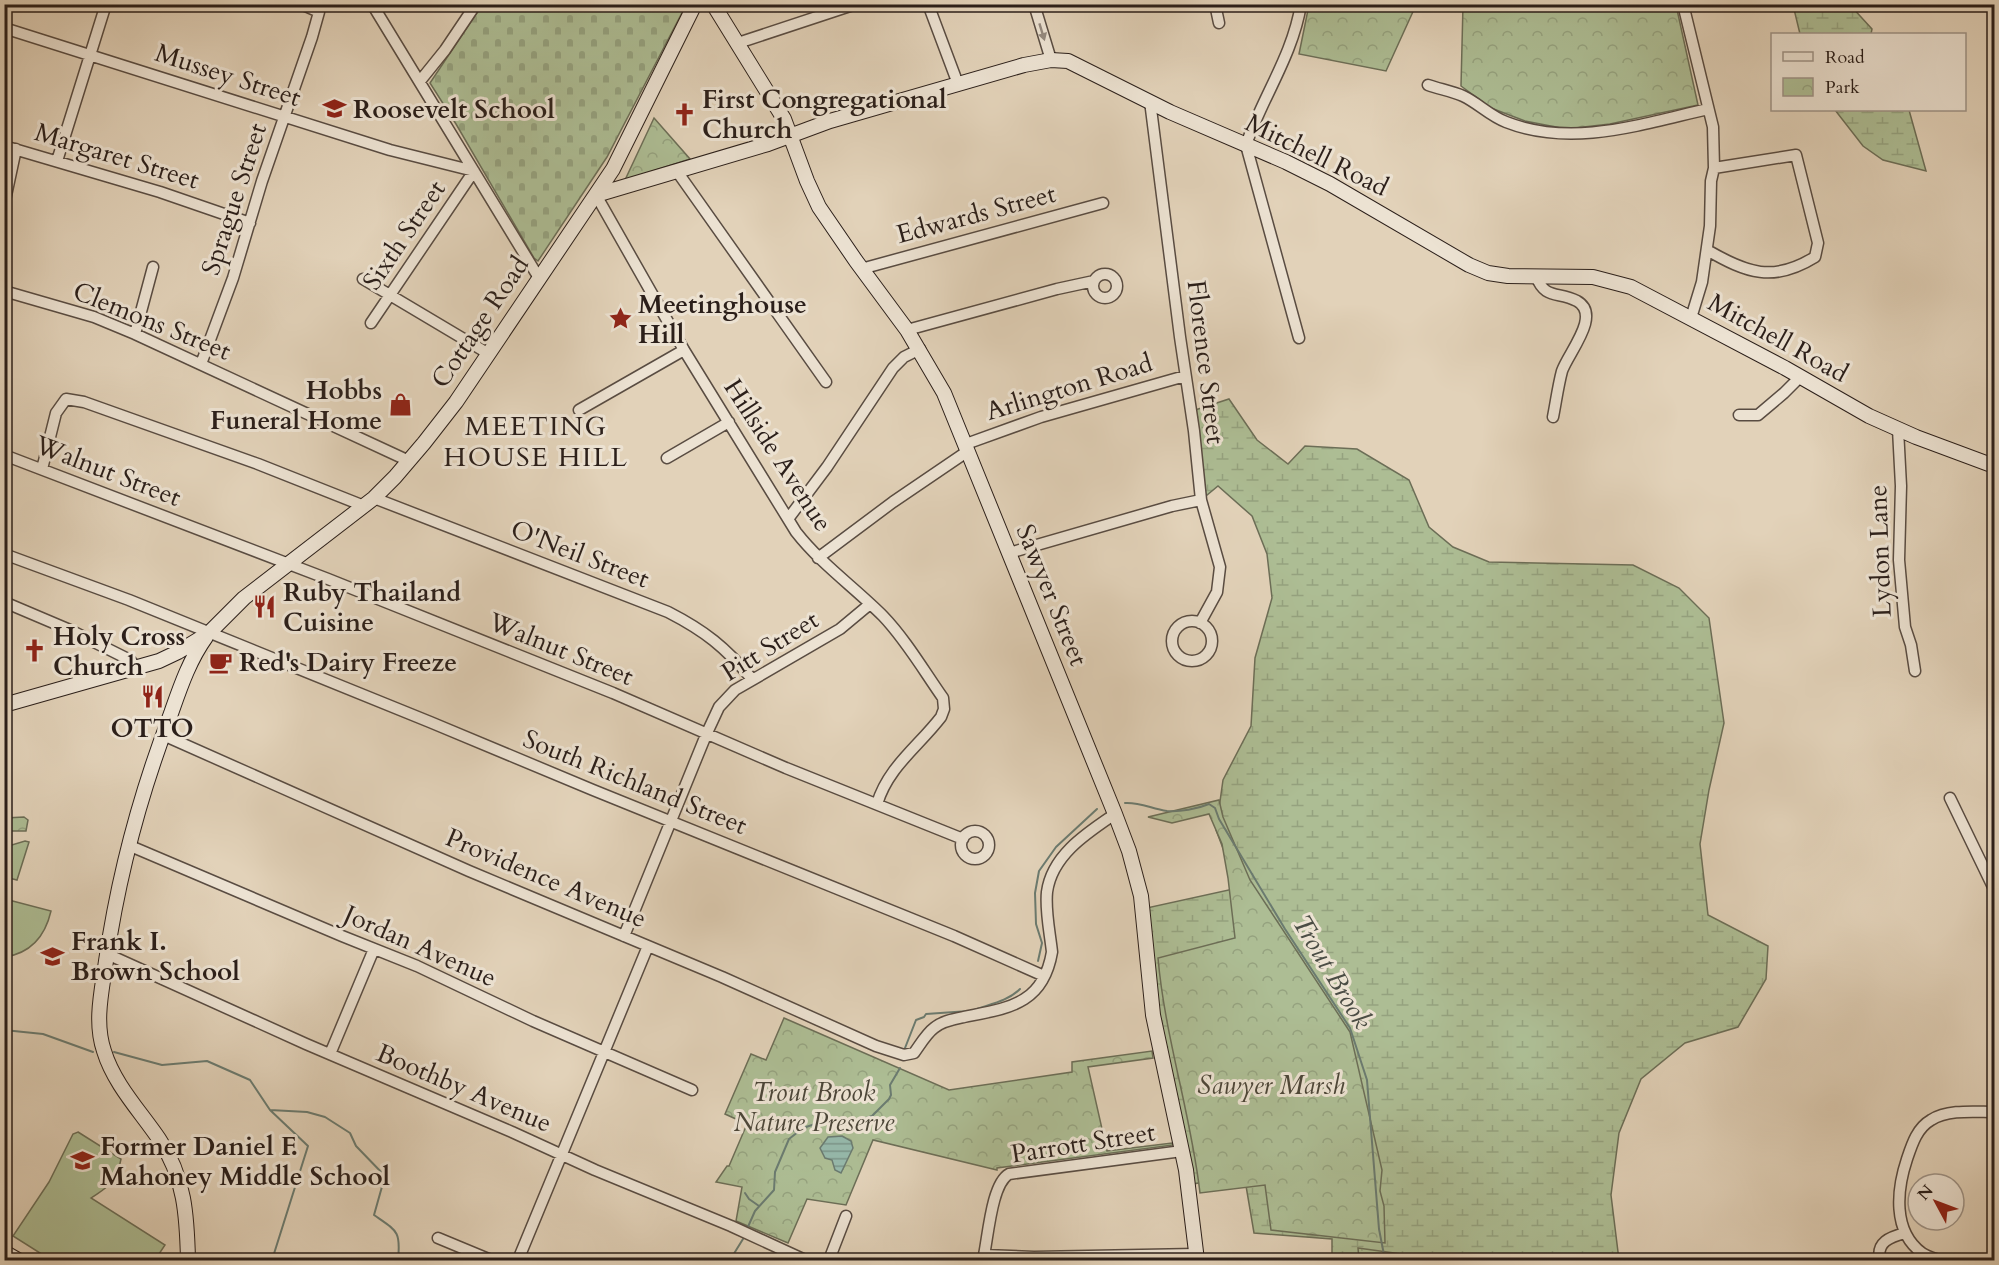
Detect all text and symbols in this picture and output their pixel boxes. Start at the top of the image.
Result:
one-way arrow [1038,23,1047,41]
legend [1771,33,1966,111]
street label: Mussey Street [151,35,305,115]
text: Road [1825,45,1865,70]
text: Park [1825,75,1860,100]
place label: First Congregational Church [702,82,947,147]
place label: Roosevelt School [353,92,555,127]
school or university icon: Roosevelt School [322,96,348,122]
church icon: First Congregational Church [671,101,697,127]
street label: Mitchell Road [1240,105,1395,205]
street label: Margaret Street [31,114,203,198]
street label: Sprague Street [193,119,275,279]
street label: Sixth Street [354,173,454,297]
street label: Edwards Street [892,176,1060,252]
street label: Cottage Road [423,249,537,395]
street label: Clemons Street [68,273,236,369]
street label: Florence Street [1179,278,1233,446]
street label: Mitchell Road [1702,285,1855,391]
place label: Meetinghouse Hill [638,287,807,352]
place icon: Meetinghouse Hill [607,306,633,332]
street label: Arlington Road [981,345,1157,429]
street label: Hillside Avenue [716,372,840,538]
place label: Hobbs Funeral Home [210,373,382,438]
shop icon: Hobbs Funeral Home [387,392,413,418]
district label: MEETING HOUSE HILL [444,408,628,476]
street label: Walnut Street [29,427,186,515]
street label: Lydon Lane [1860,484,1900,618]
street label: O'Neil Street [506,512,654,596]
street label: Sawyer Street [1008,519,1096,671]
place label: Ruby Thailand Cuisine [283,575,461,640]
restaurant icon: Ruby Thailand Cuisine [252,594,278,620]
street label: Pitt Street [715,602,825,690]
street label: Walnut Street [482,604,639,694]
place label: Holy Cross Church [53,619,185,684]
church icon: Holy Cross Church [22,638,48,664]
place label: Red's Dairy Freeze [239,645,457,680]
cafe icon: Red's Dairy Freeze [208,649,234,675]
restaurant icon: OTTO [139,684,165,710]
place label: OTTO [110,711,194,746]
street label: South Richland Street [518,721,752,843]
street label: Providence Avenue [440,820,652,936]
street label: Jordan Avenue [335,895,502,995]
water label: Trout Brook [1283,908,1381,1037]
place label: Frank I. Brown School [71,924,240,989]
school or university icon: Frank I. Brown School [40,943,66,969]
street label: Boothby Avenue [371,1035,557,1141]
park label: Sawyer Marsh [1197,1068,1345,1103]
park label: Trout Brook Nature Preserve [734,1075,895,1140]
street label: Parrott Street [1008,1114,1158,1172]
place label: Former Daniel F. Mahoney Middle School [100,1129,391,1194]
school or university icon: Former Daniel F. Mahoney Middle School [69,1148,95,1174]
north arrow [1906,1172,1966,1232]
text: N [1913,1180,1938,1205]

